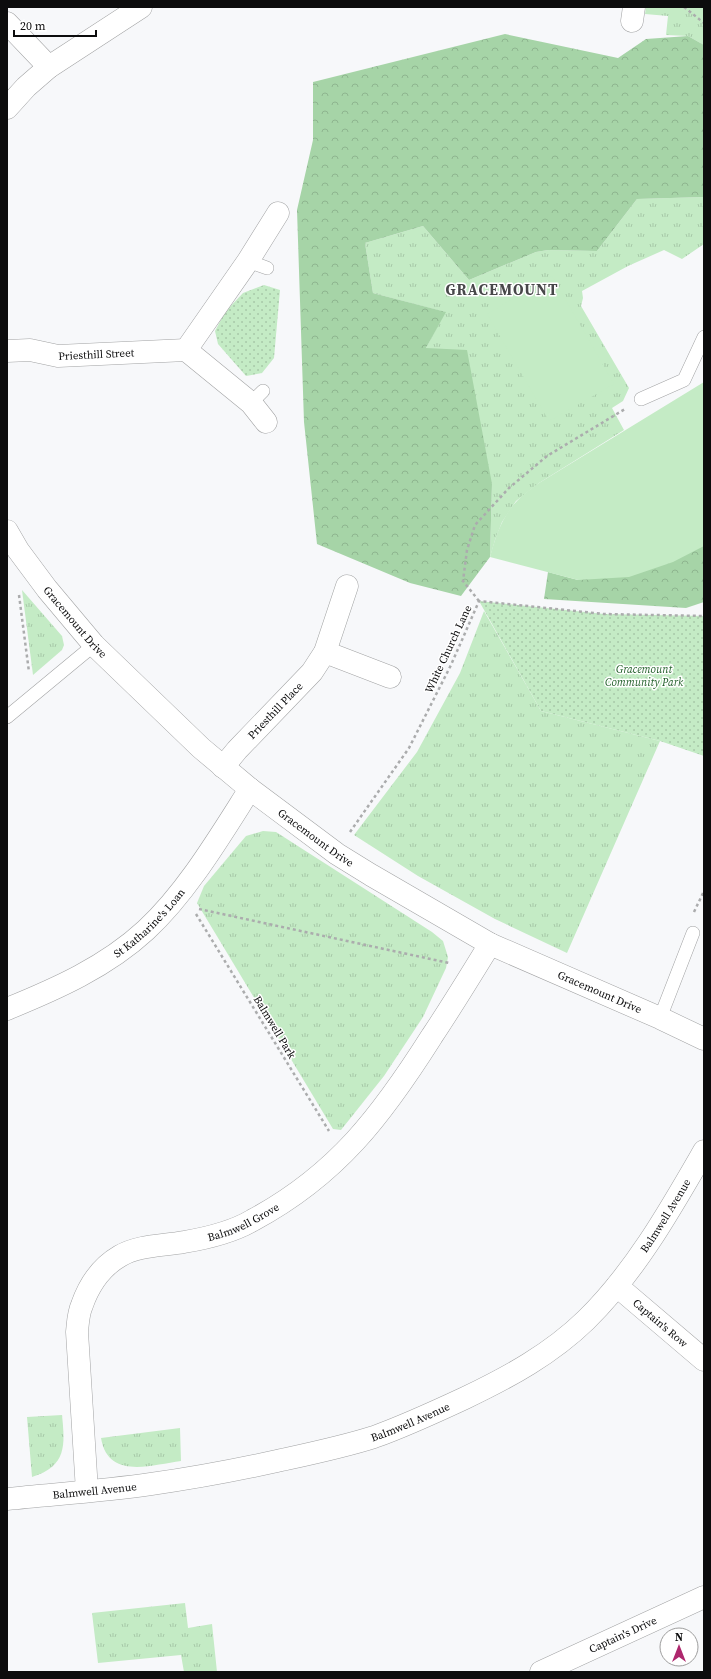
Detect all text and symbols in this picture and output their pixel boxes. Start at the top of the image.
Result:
scale bar [14,12,96,38]
text: 20 m [20,18,46,34]
district label: GRACEMOUNT [445,279,559,300]
street label: Priesthill Street [58,345,135,364]
street label: Gracemount Drive [40,583,110,662]
street label: White Church Lane [421,602,476,696]
park label: Gracemount Community Park [605,662,684,690]
street label: Priesthill Place [245,679,307,742]
street label: Gracemount Drive [275,805,357,871]
street label: St Katharine's Loan [111,885,189,961]
street label: Gracemount Drive [555,967,644,1017]
street label: Balmwell Park [250,993,300,1062]
street label: Balmwell Avenue [637,1176,695,1256]
street label: Balmwell Grove [206,1199,282,1245]
street label: Captain's Row [629,1296,691,1351]
street label: Balmwell Avenue [369,1399,453,1446]
street label: Balmwell Avenue [52,1479,138,1503]
street label: Captain's Drive [587,1613,660,1657]
north arrow [659,1627,699,1667]
text: N [675,1630,683,1645]

